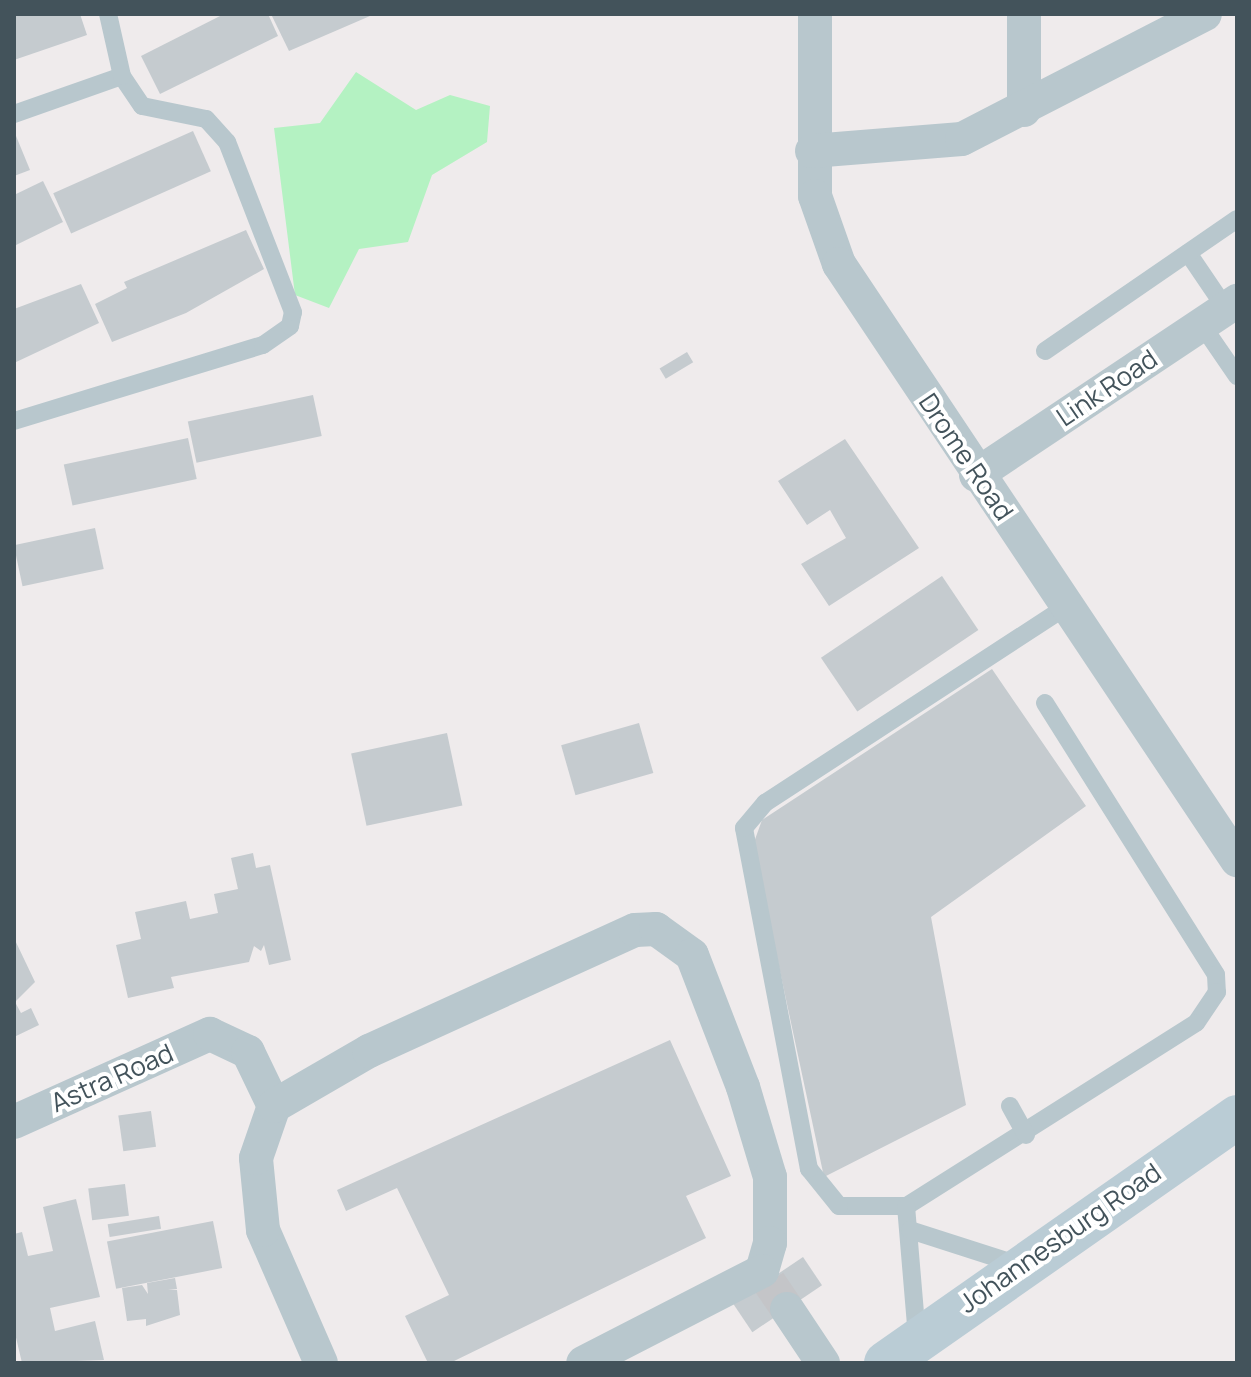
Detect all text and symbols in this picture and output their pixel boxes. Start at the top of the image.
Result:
street label: Link Road [1051,343,1163,433]
street label: Drome Road [912,388,1020,526]
street label: Astra Road [46,1037,178,1119]
street label: Johannesburg Road [953,1157,1167,1319]

